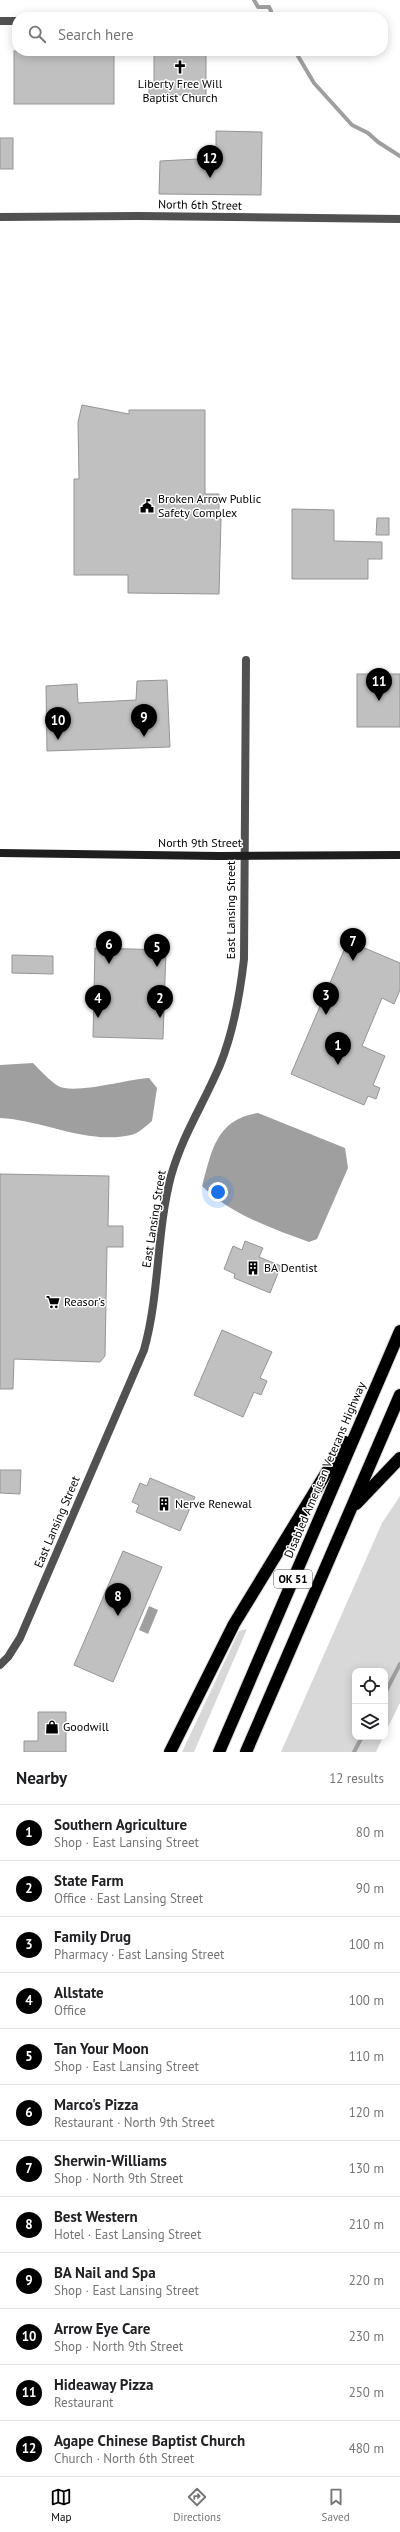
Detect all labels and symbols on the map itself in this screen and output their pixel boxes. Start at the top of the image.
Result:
church icon: Liberty Free Will Baptist Church [172,59,188,75]
place label: Liberty Free Will Baptist Church [138,76,223,105]
pin: 12 [197,145,223,178]
street label: North 6th Street [158,196,242,213]
place label: Broken Arrow Public Safety Complex [158,491,262,520]
public building icon: Broken Arrow Public Safety Complex [139,498,155,514]
pin: 11 [366,668,392,701]
pin: 9 [131,704,157,737]
pin: 10 [45,707,71,740]
street label: North 9th Street [158,835,242,850]
street label: East Lansing Street [223,861,238,959]
pin: 7 [340,928,366,961]
pin: 6 [96,931,122,964]
pin: 5 [144,934,170,967]
pin: 3 [313,982,339,1015]
pin: 4 [85,985,111,1018]
pin: 2 [147,985,173,1018]
pin: 1 [325,1032,351,1065]
street label: East Lansing Street [138,1169,169,1269]
your location [208,1182,228,1202]
building icon: BA Dentist [245,1260,261,1276]
place label: BA Dentist [264,1260,318,1275]
supermarket icon: Reasor's [45,1294,61,1310]
place label: Reasor's [64,1294,105,1309]
street label: Disabled American Veterans Highway [280,1379,369,1560]
street label: East Lansing Street [30,1474,83,1570]
building icon: Nerve Renewal [156,1496,172,1512]
place label: Nerve Renewal [175,1496,252,1511]
road number: OK 51 [274,1570,312,1588]
pin: 8 [105,1583,131,1616]
shop icon: Goodwill [44,1719,60,1735]
place label: Goodwill [63,1719,109,1734]

